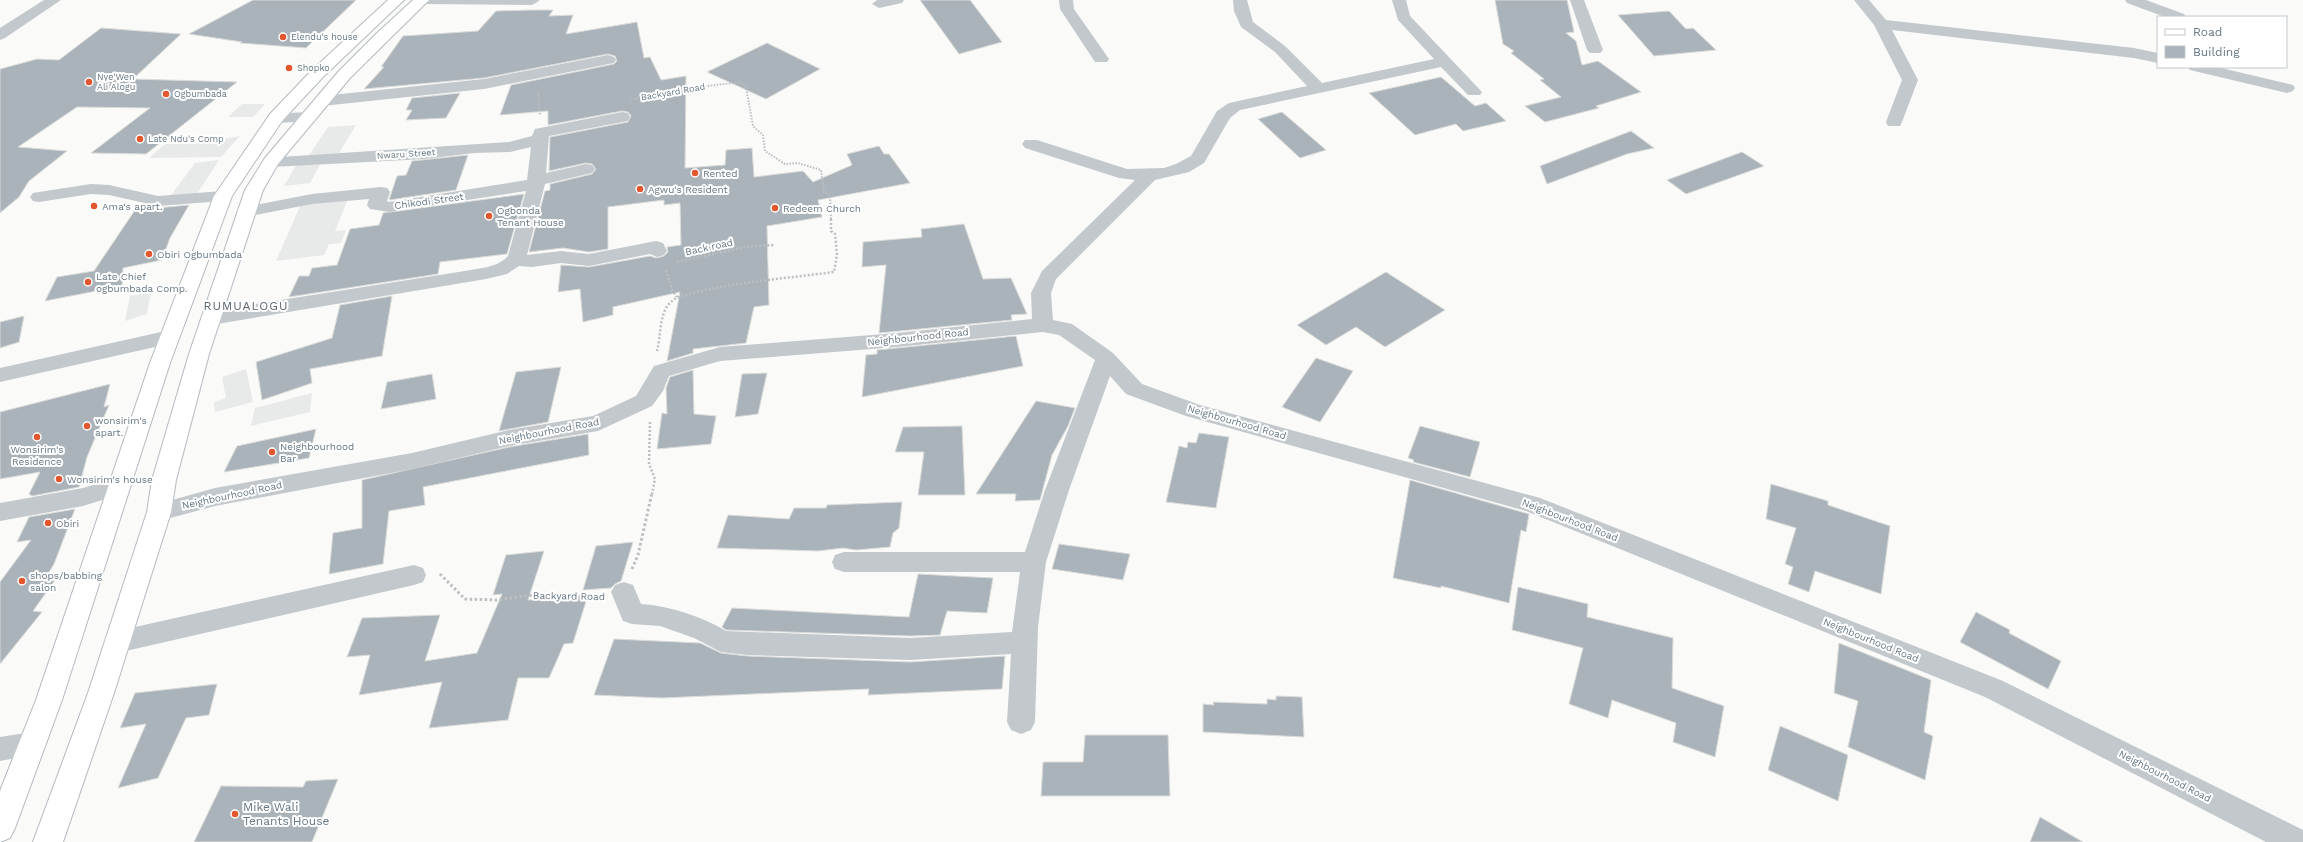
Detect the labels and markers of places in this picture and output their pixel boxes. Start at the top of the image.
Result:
marker: Elendu's house [278,32,288,42]
place label: Elendu's house [291,32,358,42]
marker: Shopko [284,63,294,73]
place label: Shopko [297,63,330,73]
place label: Nye'Wen Ali Alogu [97,72,135,92]
marker: Nye'Wen Ali Alogu [84,77,94,87]
marker: Ogbumbada [161,89,171,99]
place label: Ogbumbada [174,89,227,99]
marker: Late Ndu's Comp [135,134,145,144]
place label: Late Ndu's Comp [148,134,224,144]
marker: Rented [690,168,700,178]
place label: Rented [703,168,738,179]
marker: Agwu's Resident [635,184,645,194]
place label: Agwu's Resident [648,184,729,195]
marker: Ama's apart. [89,201,99,211]
place label: Ama's apart. [102,201,162,212]
marker: Redeem Church [770,203,780,213]
place label: Redeem Church [783,203,861,214]
place label: Ogbonda Tenant House [497,205,564,228]
marker: Ogbonda Tenant House [484,211,494,221]
marker: Obiri Ogbumbada [144,249,154,259]
place label: Obiri Ogbumbada [157,249,242,260]
place label: Late Chief ogbumbada Comp. [96,271,187,294]
marker: Late Chief ogbumbada Comp. [83,277,93,287]
place label: wonsirim's apart. [95,415,147,438]
marker: wonsirim's apart. [82,421,92,431]
marker: Wonsirim's Residence [32,432,42,442]
place label: Neighbourhood Bar [280,441,354,464]
place label: Wonsirim's Residence [11,444,63,467]
marker: Neighbourhood Bar [267,447,277,457]
marker: Wonsirim's house [54,474,64,484]
place label: Wonsirim's house [67,474,153,485]
marker: Obiri [43,518,53,528]
place label: Obiri [56,518,79,529]
place label: shops/babbing salon [30,570,103,593]
marker: shops/babbing salon [17,576,27,586]
place label: Mike Wali Tenants House [243,800,330,828]
marker: Mike Wali Tenants House [230,809,240,819]

